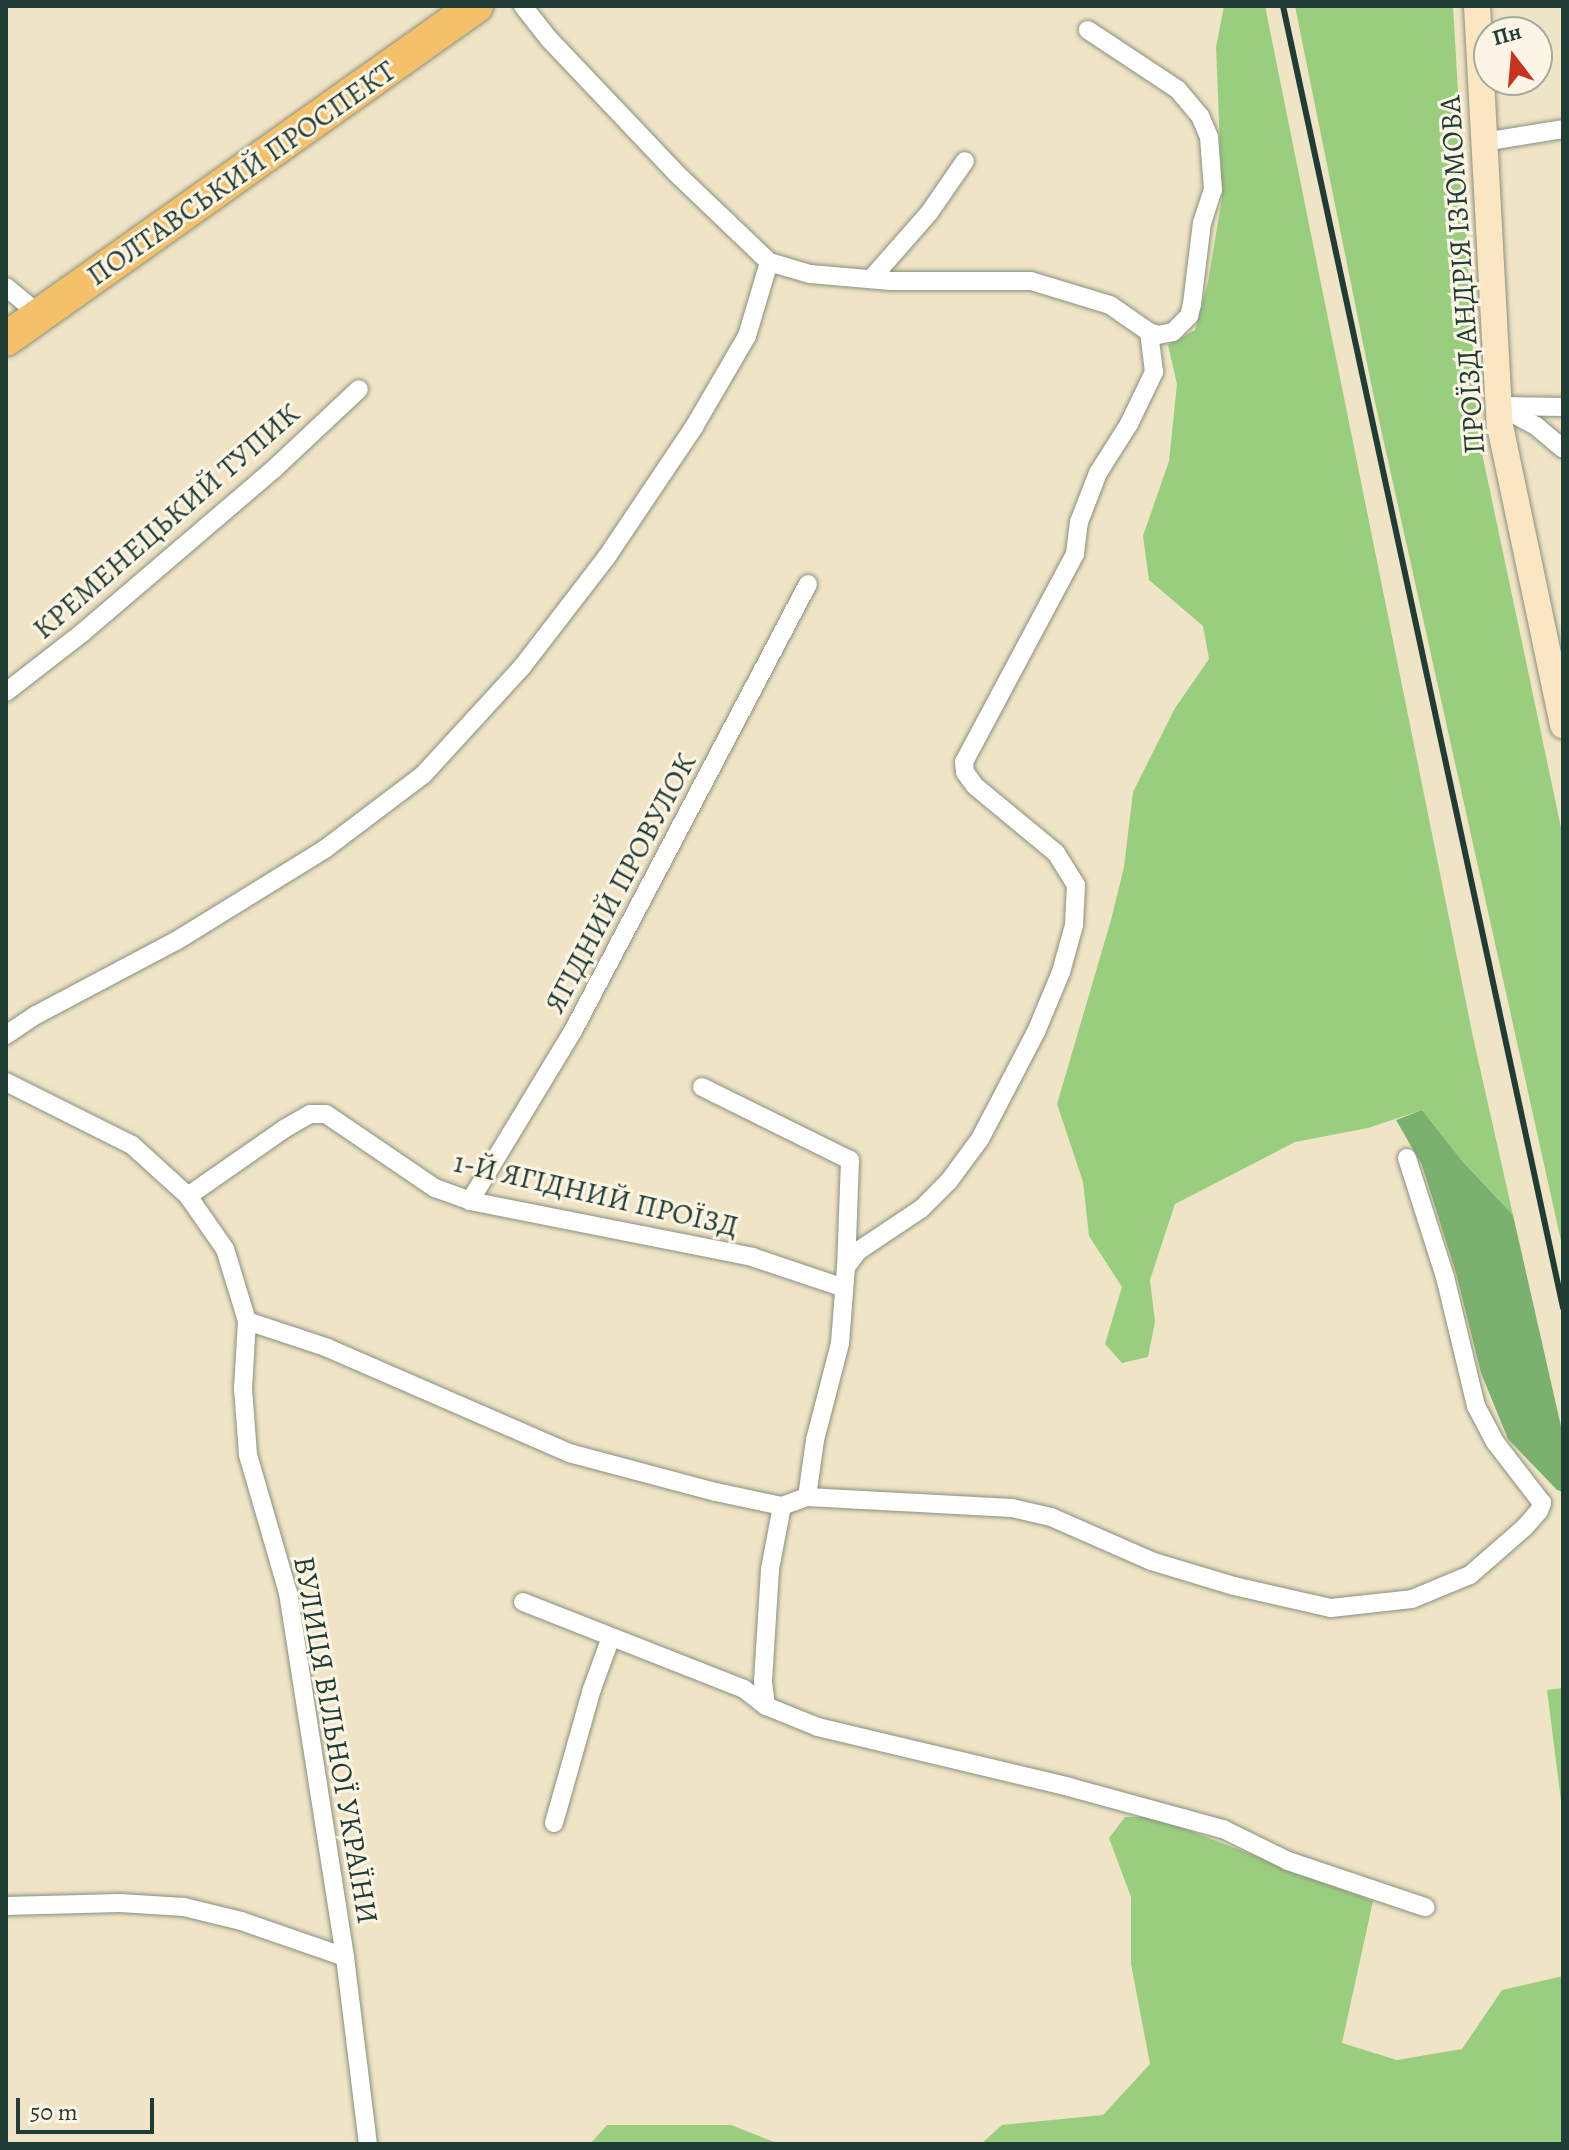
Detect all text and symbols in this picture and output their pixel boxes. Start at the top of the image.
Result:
north arrow [1473,16,1553,96]
text: Пн [1489,16,1525,53]
street label: ПОЛТАВСЬКИЙ ПРОСПЕКТ [80,53,402,293]
street label: ПРОЇЗД АНДРІЯ ІЗЮМОВА [1432,95,1492,455]
street label: КРЕМЕНЕЦЬКИЙ ТУПИК [25,395,307,647]
street label: ЯГІДНИЙ ПРОВУЛОК [536,747,704,1019]
street label: 1-Й ЯГІДНИЙ ПРОЇЗД [450,1144,742,1244]
street label: ВУЛИЦЯ ВІЛЬНОЇ УКРАЇНИ [286,1553,386,1927]
scale bar [20,2082,158,2132]
text: 50 m [30,2096,78,2128]

